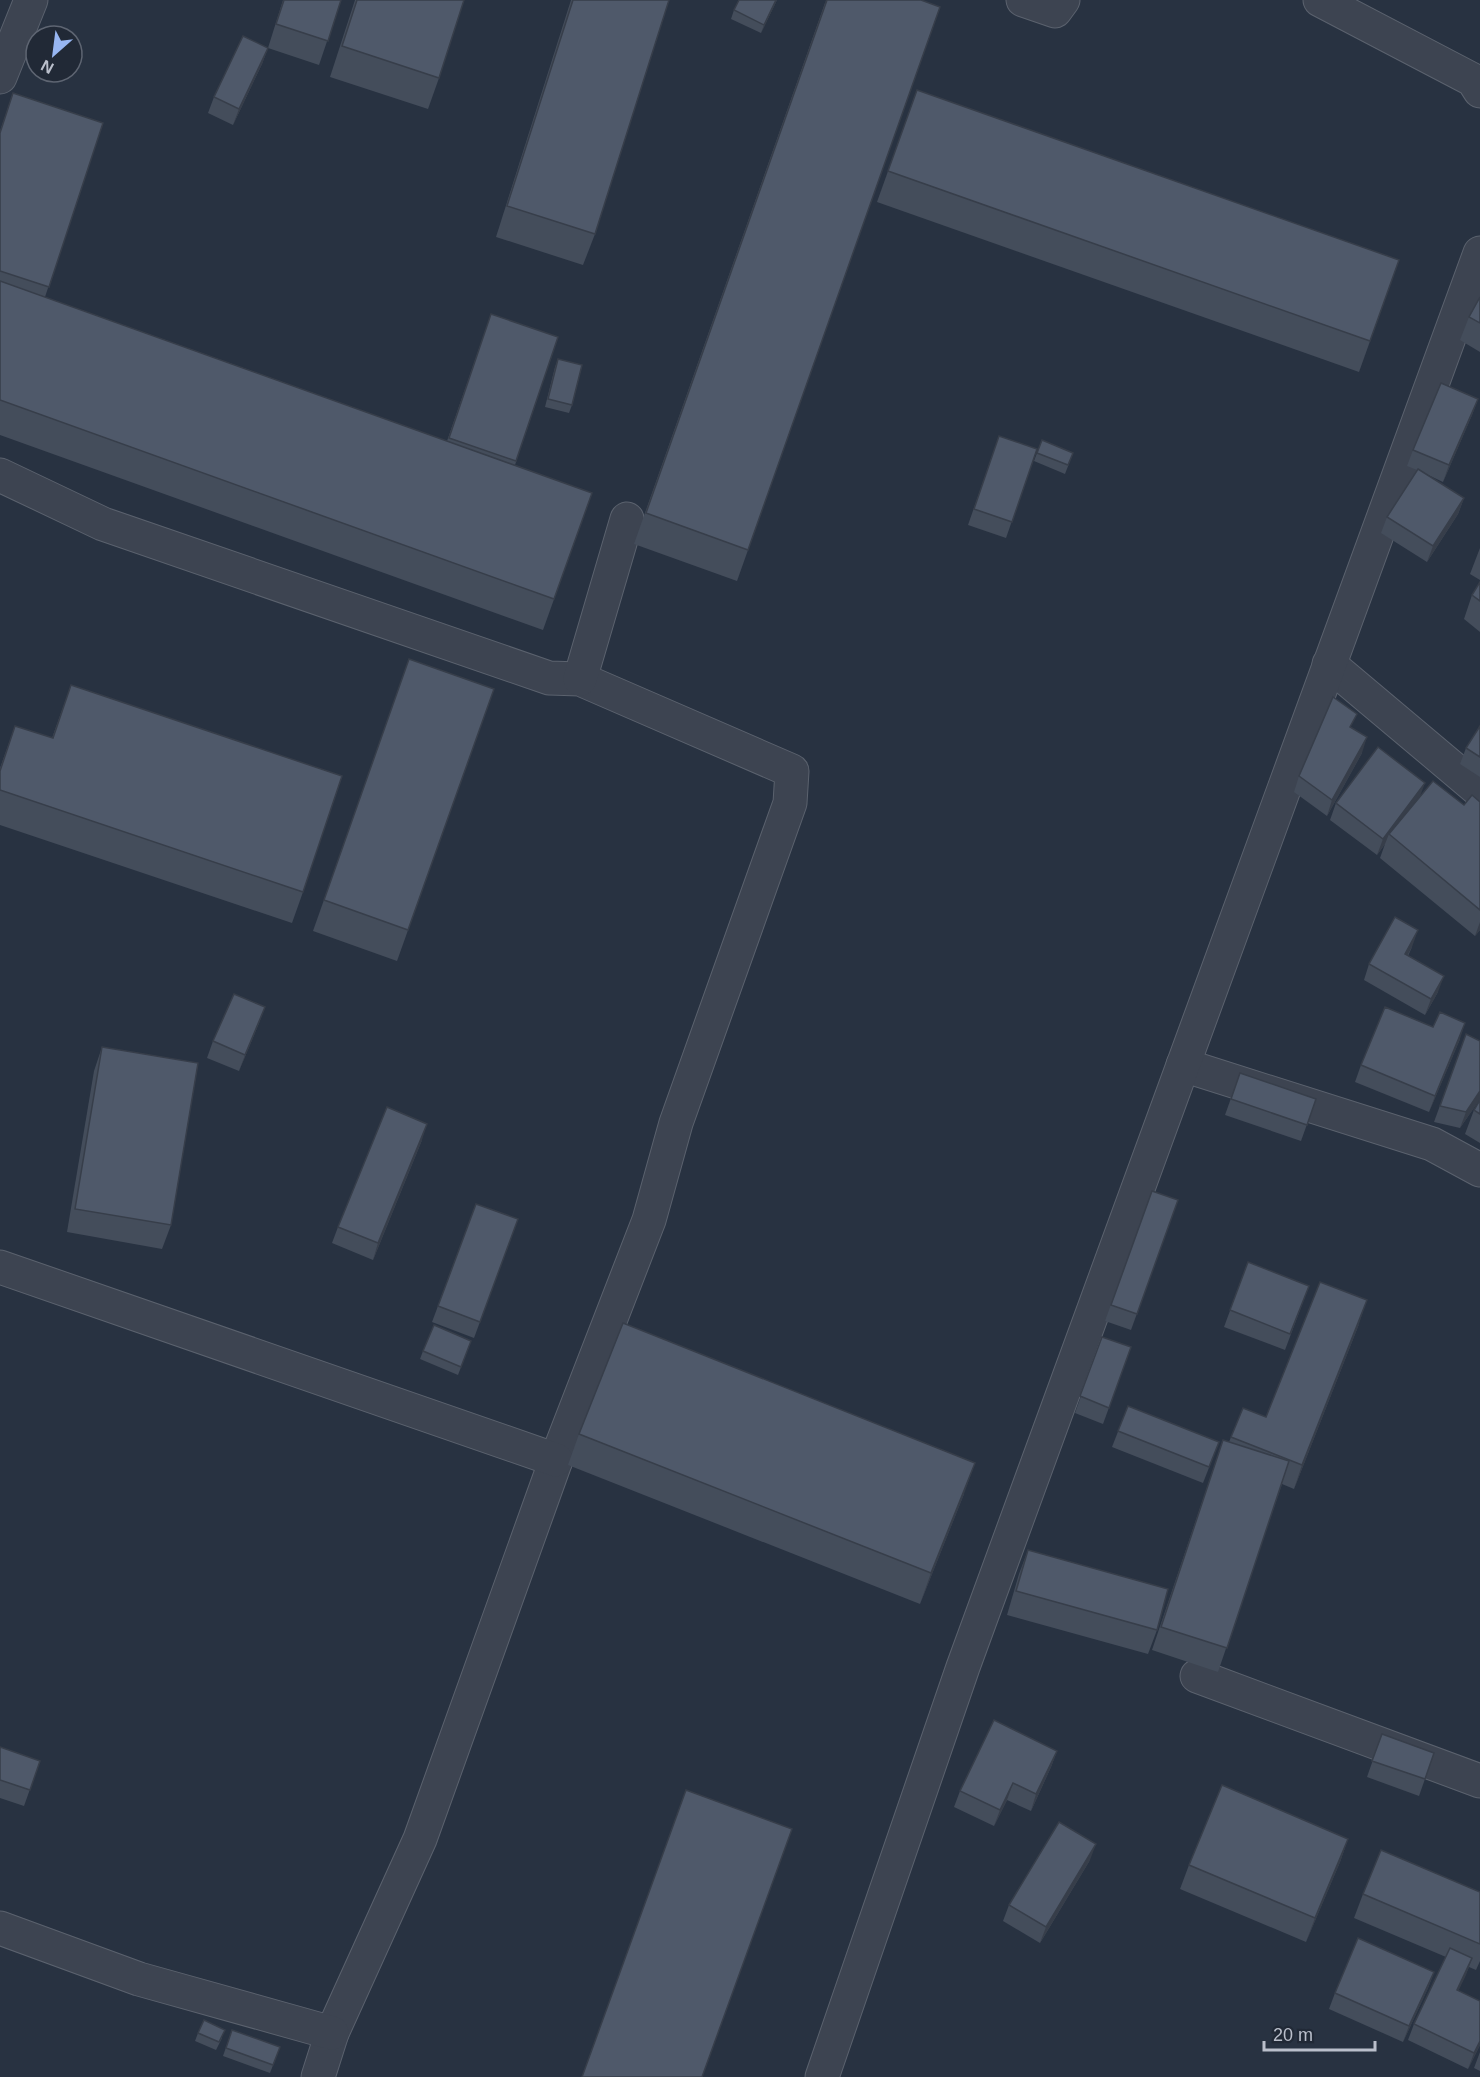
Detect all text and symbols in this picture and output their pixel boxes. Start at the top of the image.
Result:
north arrow [24,24,84,84]
text: N [38,57,56,77]
scale bar [1264,2014,1375,2052]
text: 20 m [1273,2025,1313,2045]

